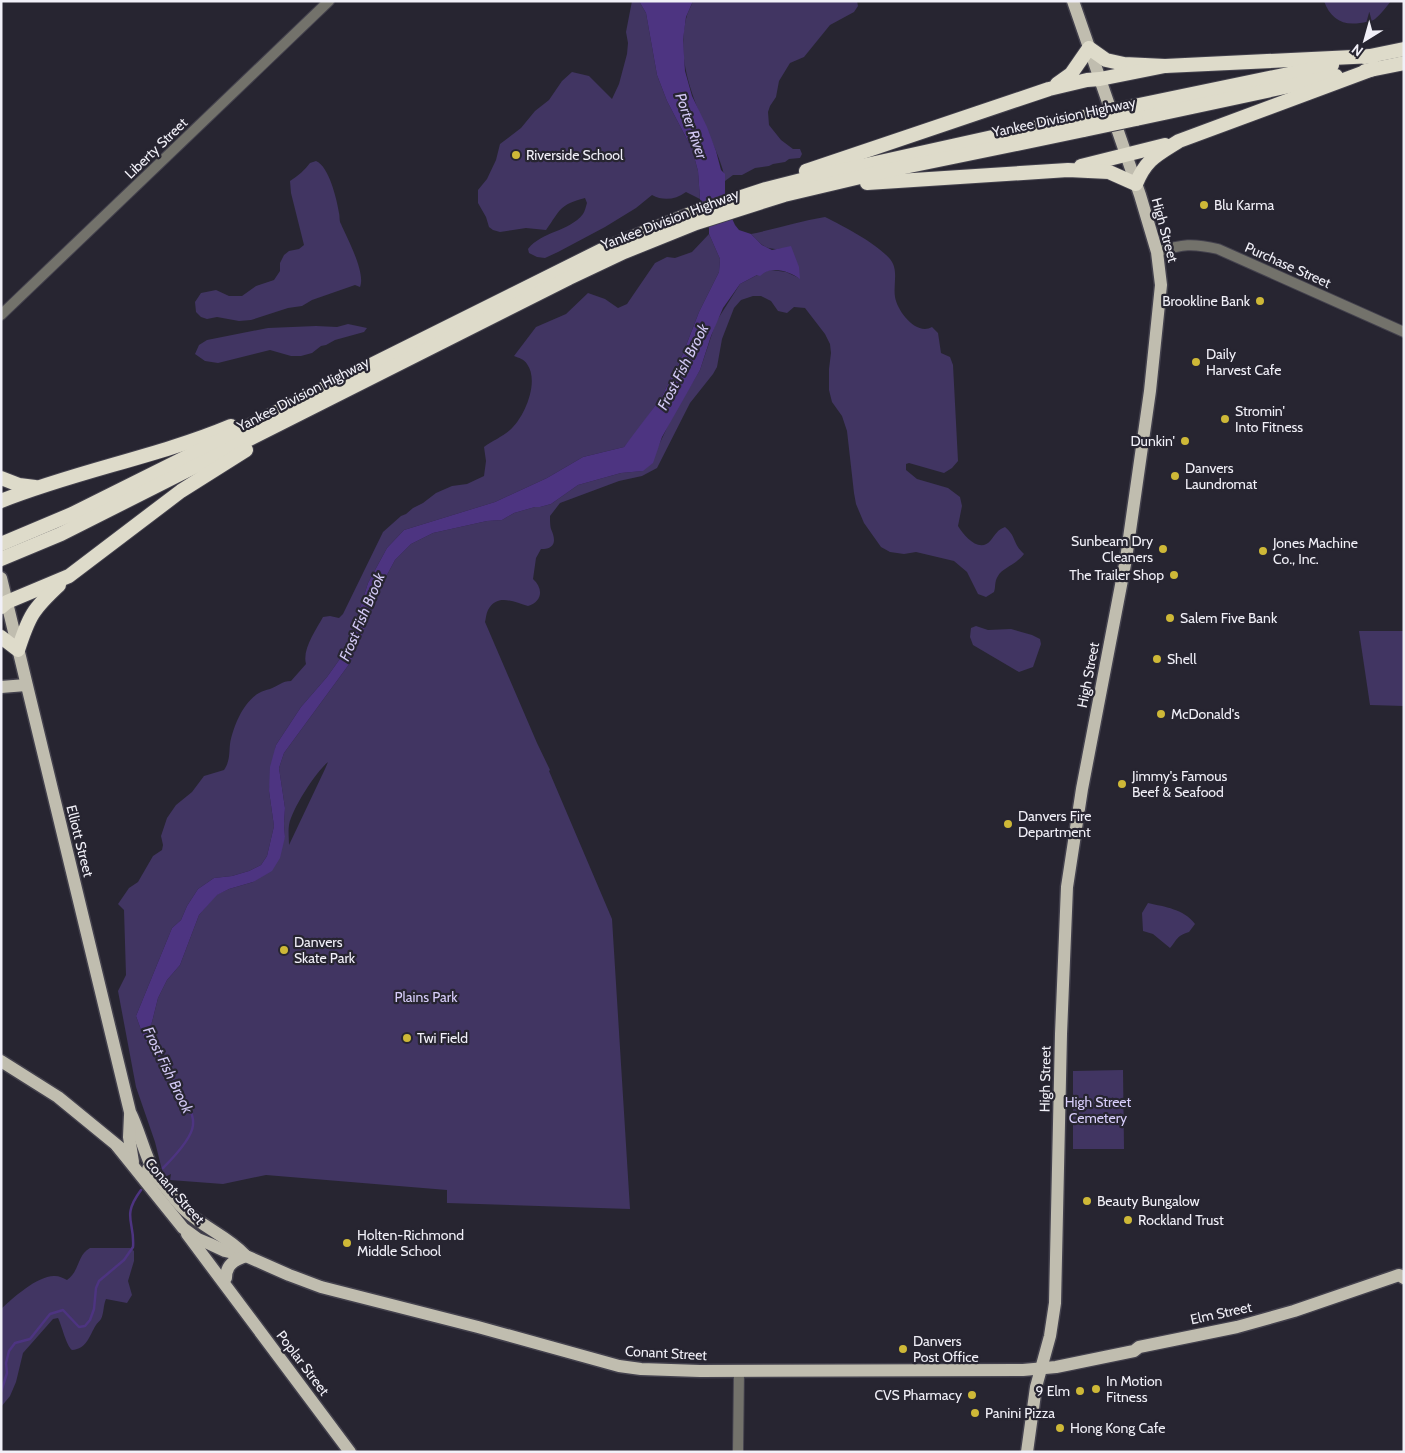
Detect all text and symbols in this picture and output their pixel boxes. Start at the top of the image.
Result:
north arrow [1340,15,1390,65]
text: N [1348,40,1367,61]
water label: Porter River [671,90,711,163]
street label: Yankee Division Highway [990,93,1137,141]
street label: Liberty Street [121,113,191,182]
place label: Riverside School [526,146,624,164]
marker: Riverside School [510,149,522,161]
street label: Yankee Division Highway [598,184,741,254]
street label: High Street [1148,196,1182,265]
place label: Blu Karma [1214,196,1274,214]
marker: Blu Karma [1198,199,1210,211]
street label: Purchase Street [1242,238,1334,292]
place label: Brookline Bank [1162,292,1251,310]
marker: Brookline Bank [1254,295,1266,307]
water label: Frost Fish Brook [654,320,713,413]
place label: Daily Harvest Cafe [1206,345,1281,379]
street label: Yankee Division Highway [233,353,372,436]
marker: Daily Harvest Cafe [1190,356,1202,368]
place label: Stromin' Into Fitness [1235,402,1303,436]
marker: Stromin' Into Fitness [1219,413,1231,425]
place label: Dunkin' [1131,432,1175,450]
marker: Dunkin' [1179,435,1191,447]
place label: Danvers Laundromat [1185,459,1257,493]
marker: Danvers Laundromat [1169,470,1181,482]
place label: Sunbeam Dry Cleaners [1071,532,1153,566]
place label: Jones Machine Co., Inc. [1272,534,1358,568]
marker: Sunbeam Dry Cleaners [1157,543,1169,555]
marker: Jones Machine Co., Inc. [1257,545,1269,557]
place label: The Trailer Shop [1069,566,1164,584]
marker: The Trailer Shop [1168,569,1180,581]
water label: Frost Fish Brook [335,570,389,664]
place label: Salem Five Bank [1180,609,1278,627]
marker: Salem Five Bank [1164,612,1176,624]
street label: High Street [1073,640,1103,709]
place label: Shell [1167,650,1197,668]
marker: Shell [1151,653,1163,665]
place label: McDonald's [1171,705,1240,723]
marker: McDonald's [1155,708,1167,720]
place label: Jimmy's Famous Beef & Seafood [1131,767,1228,801]
marker: Jimmy's Famous Beef & Seafood [1116,778,1128,790]
street label: Elliott Street [62,803,98,879]
place label: Danvers Fire Department [1018,807,1091,841]
marker: Danvers Fire Department [1002,818,1014,830]
place label: Danvers Skate Park [294,933,356,967]
marker: Danvers Skate Park [278,944,290,956]
park label: Plains Park [395,988,458,1006]
water label: Frost Fish Brook [139,1024,197,1117]
place label: Twi Field [417,1029,468,1047]
marker: Twi Field [401,1032,413,1044]
street label: High Street [1035,1045,1055,1112]
park label: High Street Cemetery [1065,1093,1131,1127]
street label: Conant Street [141,1154,209,1228]
place label: Beauty Bungalow [1097,1192,1200,1210]
marker: Beauty Bungalow [1081,1195,1093,1207]
place label: Rockland Trust [1138,1211,1224,1229]
marker: Rockland Trust [1122,1214,1134,1226]
place label: Holten-Richmond Middle School [357,1226,464,1260]
marker: Holten-Richmond Middle School [341,1237,353,1249]
street label: Elm Street [1189,1298,1254,1328]
street label: Poplar Street [273,1327,333,1399]
place label: Danvers Post Office [913,1332,979,1366]
street label: Conant Street [624,1342,708,1364]
marker: Danvers Post Office [897,1343,909,1355]
place label: In Motion Fitness [1106,1372,1163,1406]
place label: 9 Elm [1036,1382,1070,1400]
marker: In Motion Fitness [1090,1383,1102,1395]
marker: 9 Elm [1074,1385,1086,1397]
place label: CVS Pharmacy [874,1386,962,1404]
marker: CVS Pharmacy [966,1389,978,1401]
place label: Panini Pizza [985,1404,1055,1422]
marker: Panini Pizza [969,1407,981,1419]
place label: Hong Kong Cafe [1070,1419,1165,1437]
marker: Hong Kong Cafe [1054,1422,1066,1434]

